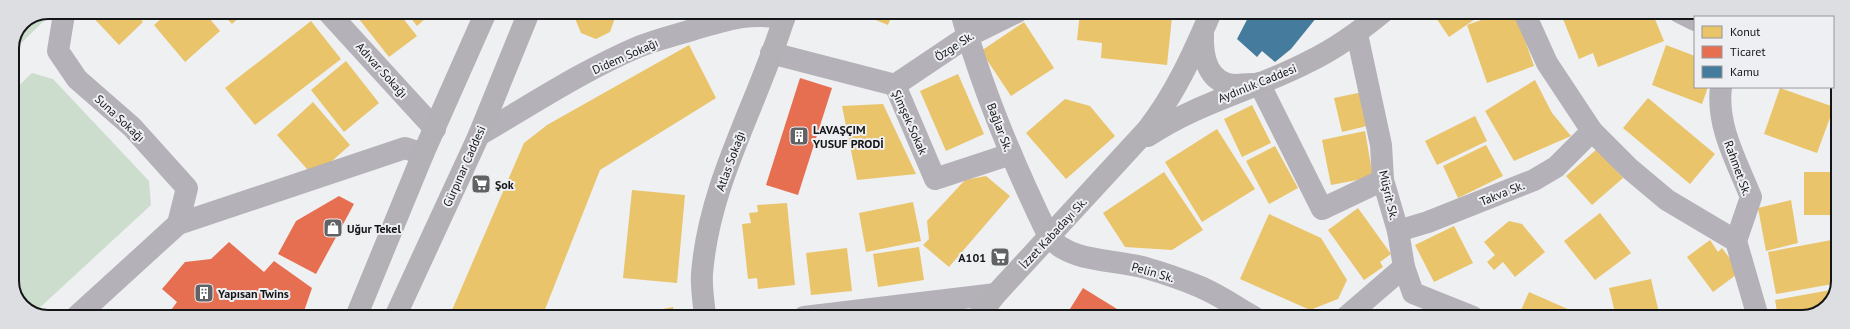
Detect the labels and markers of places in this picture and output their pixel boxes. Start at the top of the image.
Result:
place label: LAVAŞÇIM YUSUF PRODİ [812,122,884,151]
building icon: LAVAŞÇIM YUSUF PRODİ [788,125,810,147]
supermarket icon: Şok [470,173,492,195]
place label: Şok [495,177,514,192]
shop icon: Uğur Tekel [322,217,344,239]
place label: Uğur Tekel [347,221,401,236]
supermarket icon: A101 [989,246,1011,268]
place label: A101 [958,250,986,265]
building icon: Yapısan Twins [193,282,215,304]
place label: Yapısan Twins [217,286,289,301]

